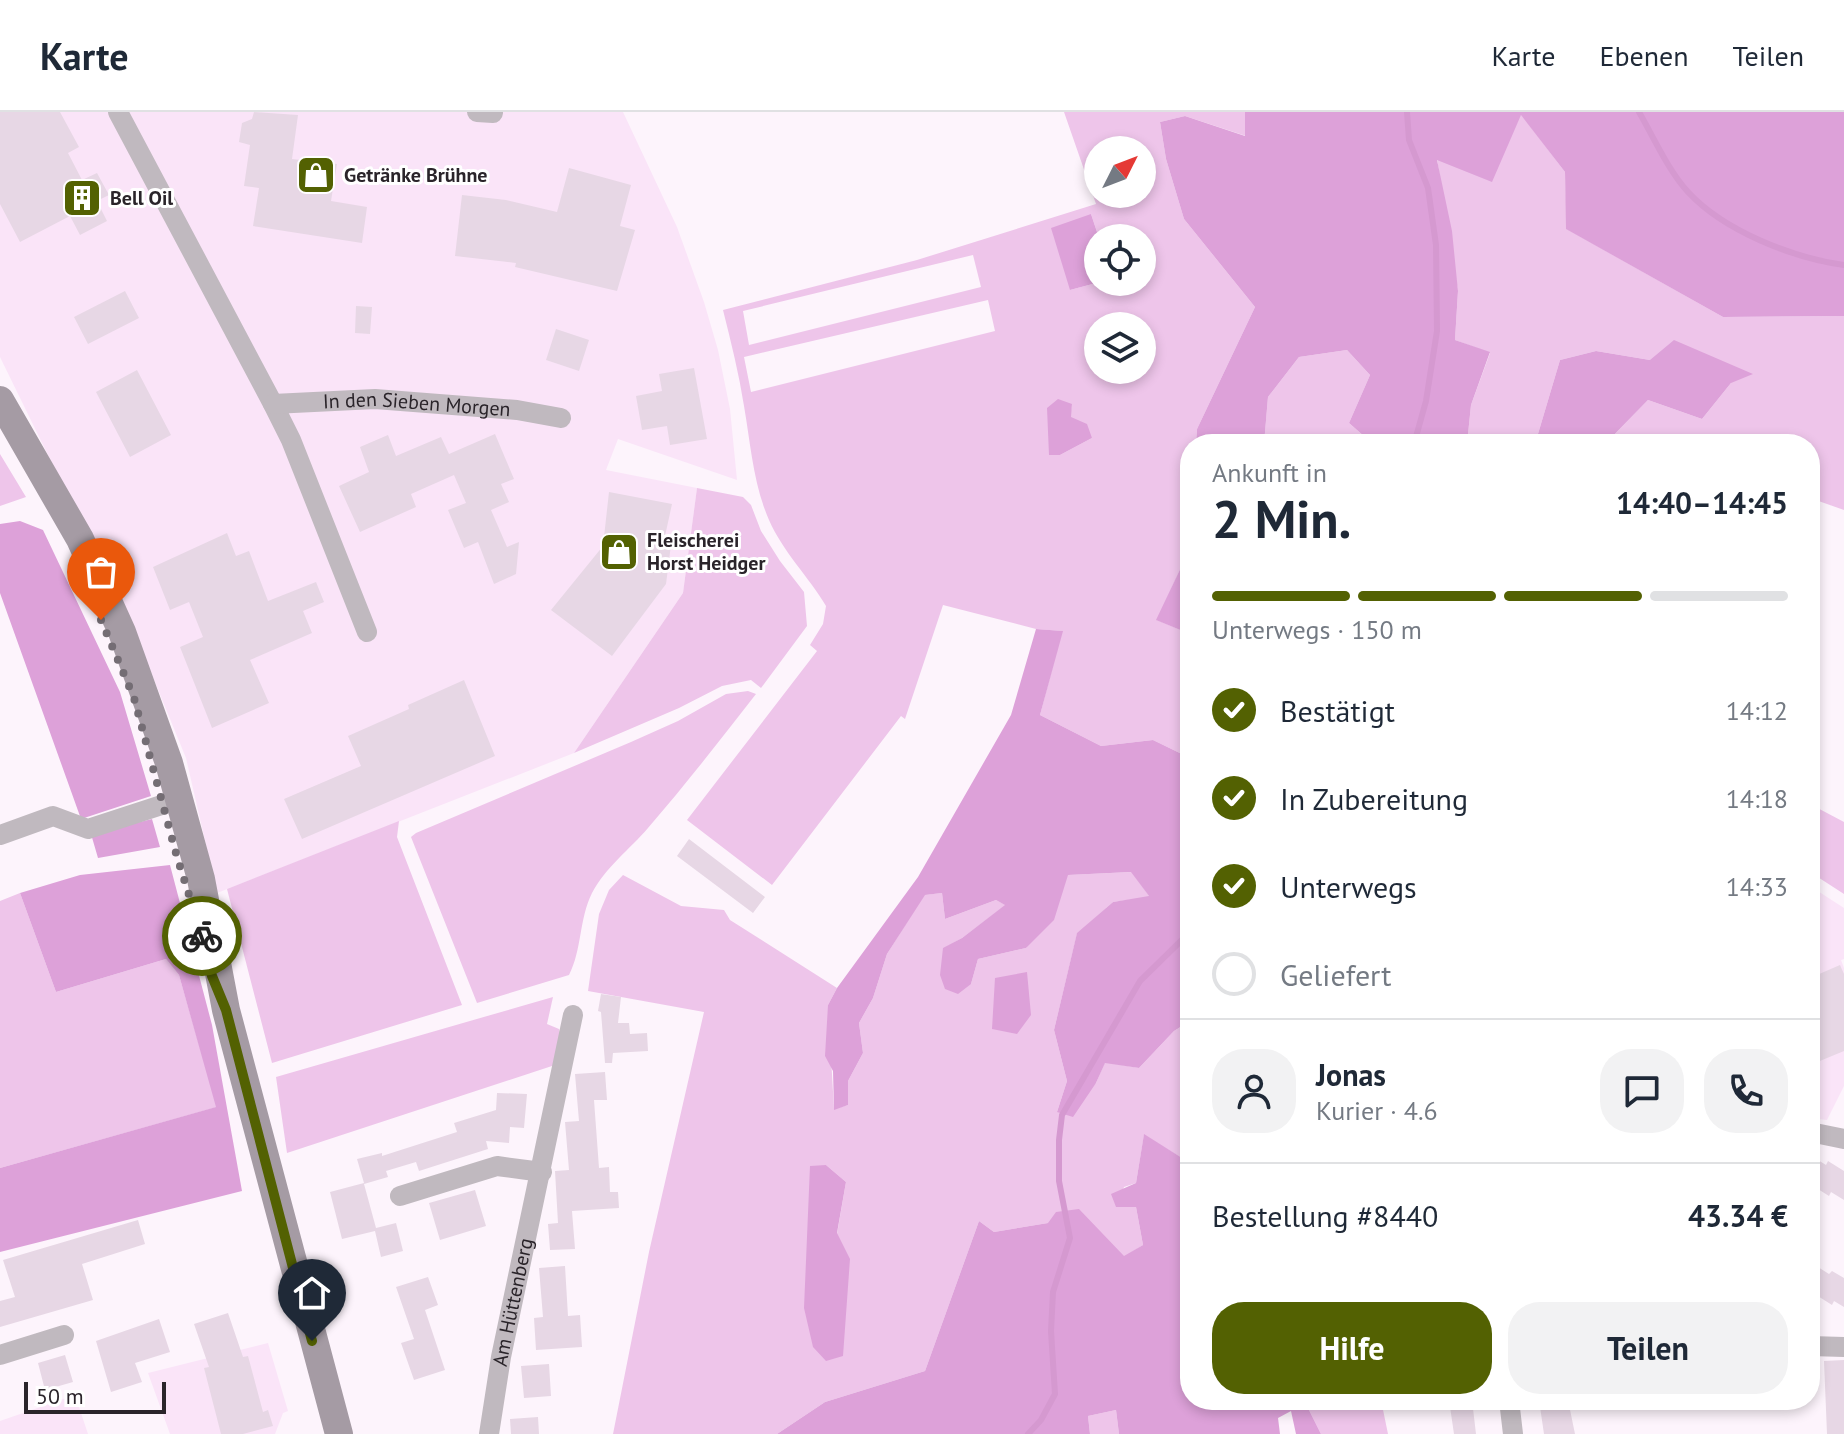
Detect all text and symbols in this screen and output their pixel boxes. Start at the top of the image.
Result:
text: Karte [40,31,129,80]
text: Karte [1491,37,1555,74]
text: Ebenen [1599,37,1689,74]
text: Teilen [1733,37,1804,74]
north arrow [1084,136,1156,208]
map controls [1084,136,1156,384]
shop icon: Getränke Brühne [295,154,337,196]
place label: Getränke Brühne [344,162,488,188]
building icon: Bell Oil [61,177,103,219]
place label: Bell Oil [110,185,173,211]
button: locate [1084,224,1156,296]
button: layers [1084,312,1156,384]
street label: In den Sieben Morgen [322,386,512,422]
text: Ankunft in [1212,456,1327,489]
text: 14:40–14:45 [1616,483,1788,522]
text: 2 Min. [1212,485,1351,552]
place label: Fleischerei Horst Heidger [647,527,766,576]
shop icon: Fleischerei Horst Heidger [598,531,640,573]
pin [67,538,135,620]
icon: bag [79,550,123,594]
text: Unterwegs · 150 m [1212,613,1422,646]
icon: check [1212,688,1256,732]
text: Bestätigt [1280,691,1395,730]
text: 14:12 [1726,694,1788,727]
icon: check [1212,776,1256,820]
text: In Zubereitung [1280,779,1468,818]
text: 14:18 [1726,782,1788,815]
icon: check [1212,864,1256,908]
text: Unterwegs [1280,867,1417,906]
text: 14:33 [1726,870,1788,903]
courier [162,896,242,976]
icon: bike [180,914,224,958]
text: Geliefert [1280,955,1391,994]
button: person [1212,1049,1296,1133]
button: chat [1600,1049,1684,1133]
button: phone [1704,1049,1788,1133]
text: Jonas [1316,1055,1386,1094]
text: Kurier · 4.6 [1316,1094,1438,1127]
text: Bestellung #8440 [1212,1196,1438,1235]
text: 43.34 € [1688,1196,1788,1235]
street label: Am Hüttenberg [487,1236,539,1368]
pin [278,1259,346,1341]
icon: home [290,1271,334,1315]
button: Hilfe [1212,1302,1492,1394]
button: Teilen [1508,1302,1788,1394]
scale bar [24,1378,166,1414]
text: 50 m [36,1382,84,1410]

